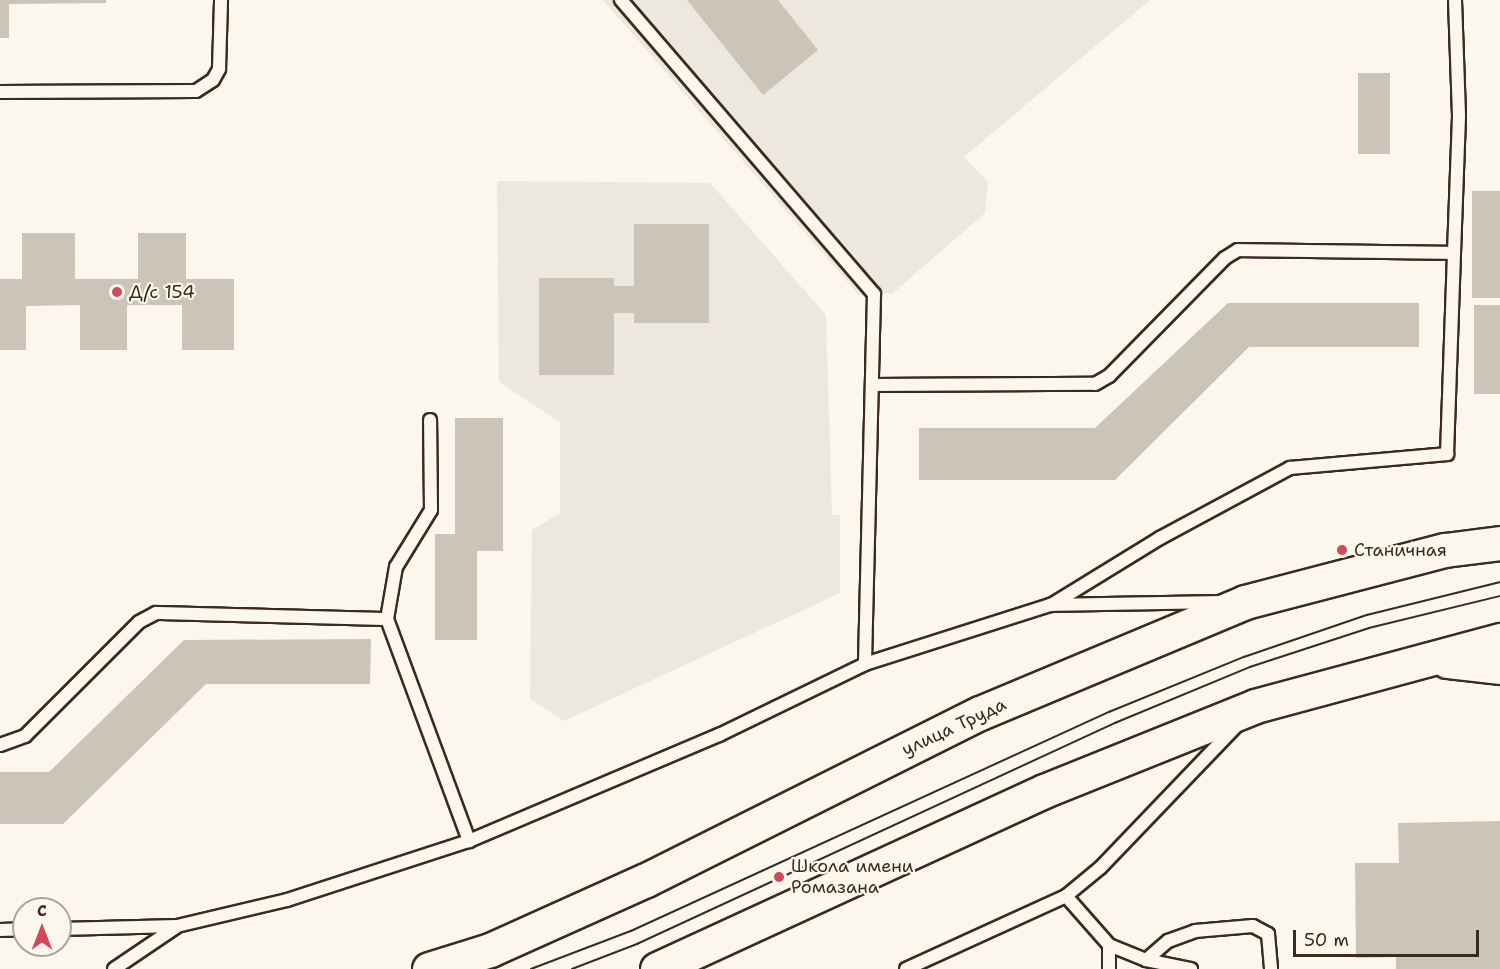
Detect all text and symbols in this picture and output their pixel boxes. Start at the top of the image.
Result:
place label: Д/с 154 [129,281,195,303]
marker: Д/с 154 [110,285,124,299]
place label: Станичная [1354,539,1447,561]
marker: Станичная [1335,543,1349,557]
street label: улица Труда [898,693,1010,761]
place label: Школа имени Ромазана [791,856,914,898]
marker: Школа имени Ромазана [772,870,786,884]
north arrow [12,897,72,957]
text: С [37,900,47,921]
scale bar [1296,918,1482,956]
text: 50 m [1304,928,1349,952]

